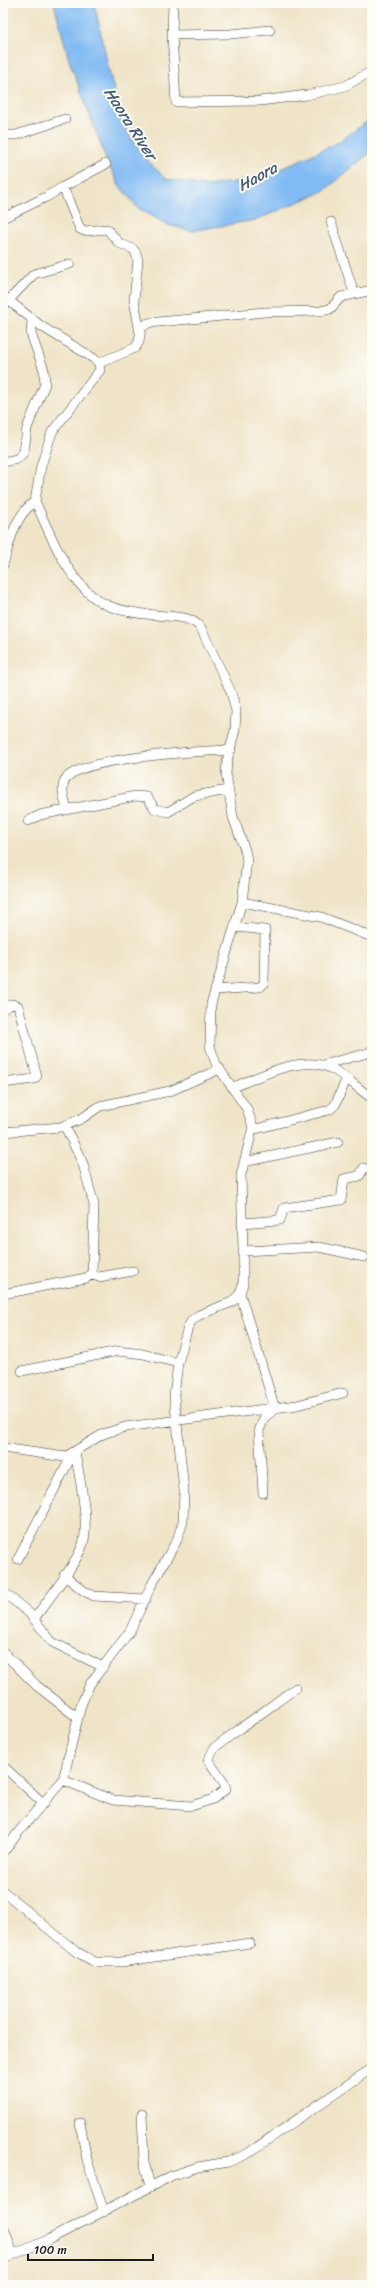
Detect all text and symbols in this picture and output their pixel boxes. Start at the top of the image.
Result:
water label: Haora River [96,81,167,168]
water label: Haora [232,153,284,199]
scale bar [28,2236,153,2262]
text: 100 m [34,2239,67,2261]

